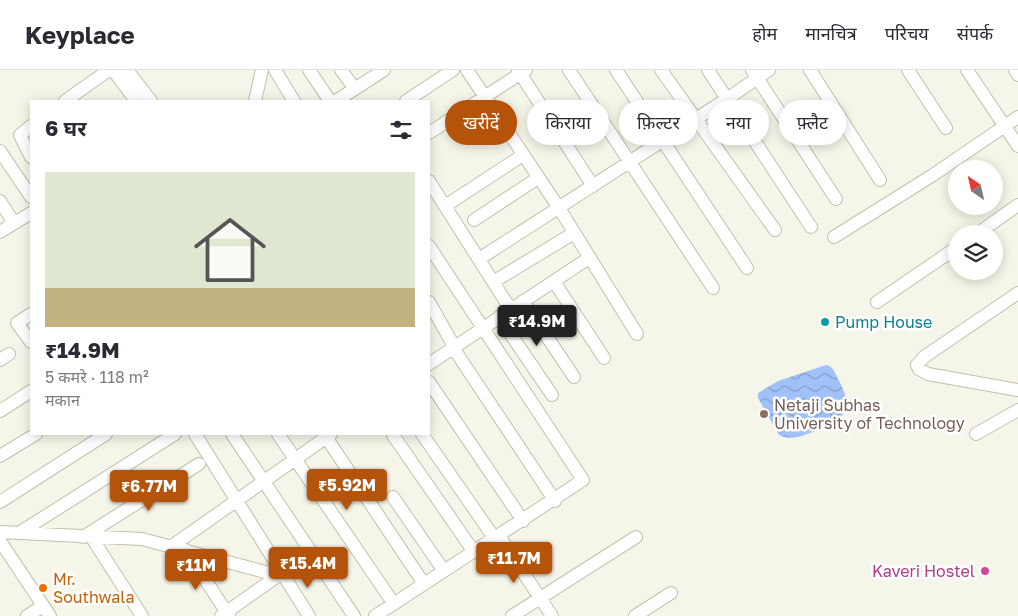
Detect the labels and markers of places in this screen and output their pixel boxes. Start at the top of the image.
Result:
pin: ₹14.9M [496,304,578,347]
place label: Pump House [835,312,932,332]
marker: Pump House [819,316,831,328]
place label: Netaji Subhas University of Technology [774,395,965,433]
marker: Netaji Subhas University of Technology [758,408,770,420]
pin: ₹5.92M [306,468,388,511]
pin: ₹6.77M [108,470,190,512]
pin: ₹11.7M [473,542,555,584]
pin: ₹15.4M [267,546,349,589]
pin: ₹11M [166,548,226,591]
place label: Kaveri Hostel [872,561,975,581]
marker: Kaveri Hostel [979,565,991,577]
place label: Mr. Southwala [53,569,134,607]
marker: Mr. Southwala [37,582,49,594]

